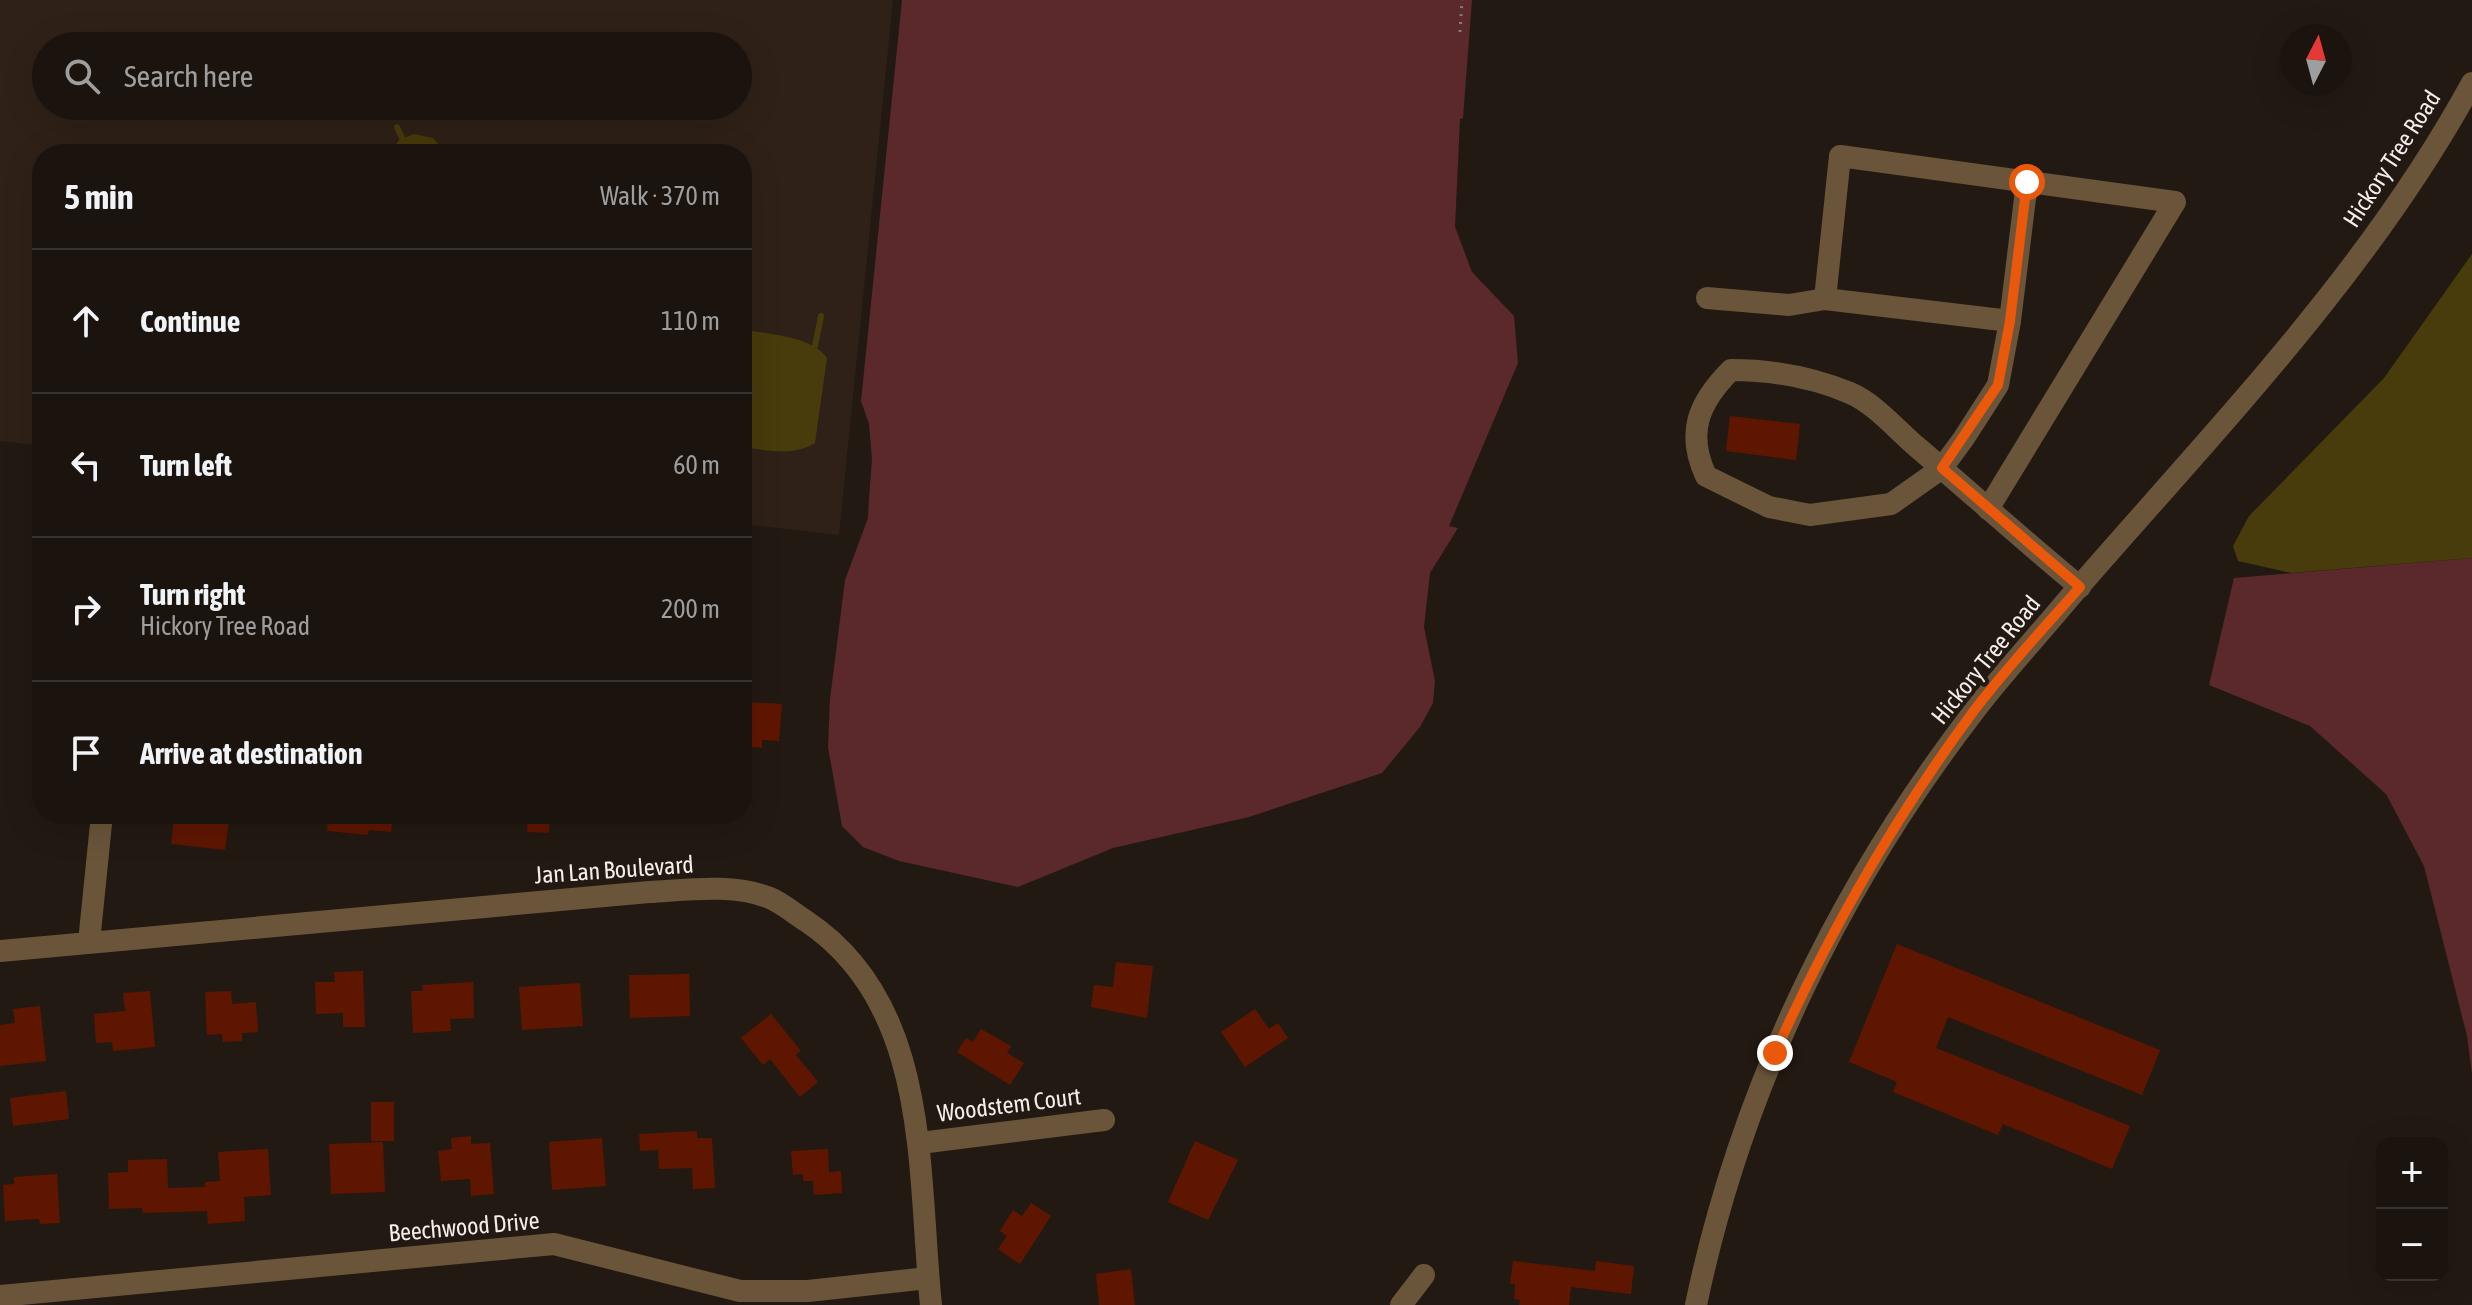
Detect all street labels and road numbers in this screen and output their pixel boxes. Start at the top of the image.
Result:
street label: Hickory Tree Road [2338,86,2446,232]
street label: Hickory Tree Road [1926,590,2045,729]
street label: Jan Lan Boulevard [533,850,694,889]
street label: Woodstem Court [936,1082,1082,1127]
street label: Beechwood Drive [387,1206,541,1247]

